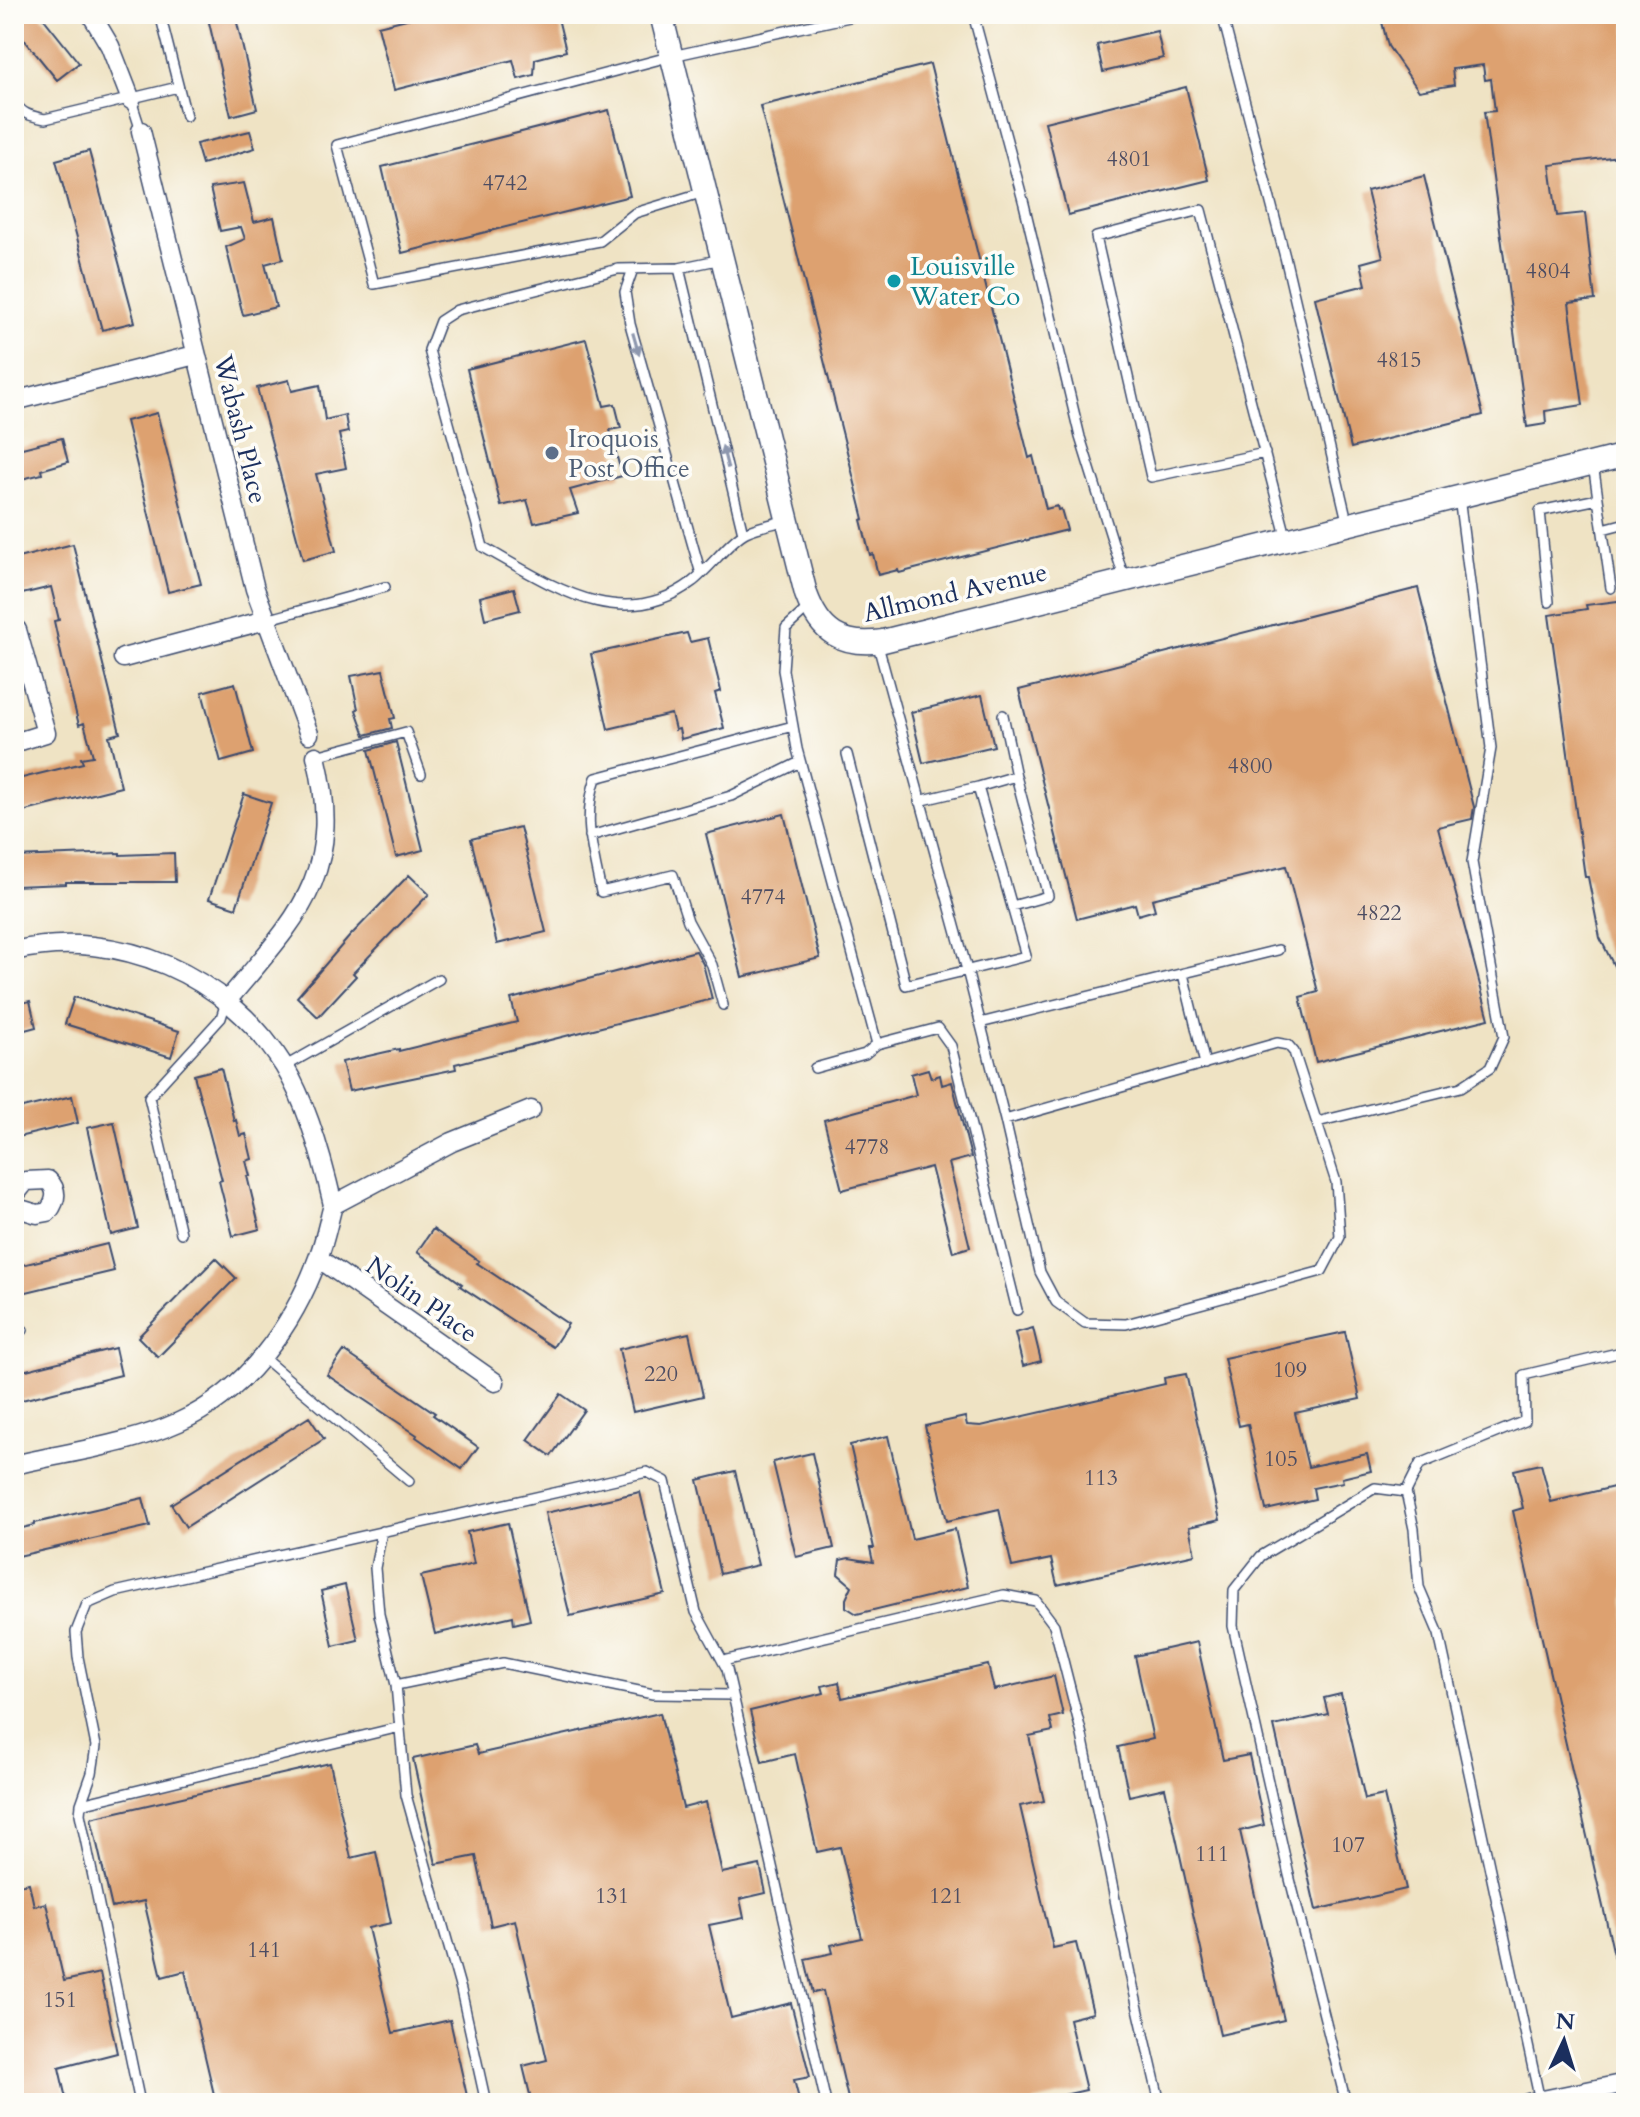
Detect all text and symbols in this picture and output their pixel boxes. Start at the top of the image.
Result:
house number: 4801 [1106,144,1152,174]
house number: 4742 [482,168,528,198]
place label: Louisville Water Co [909,249,1020,314]
house number: 4804 [1525,256,1571,286]
marker: Louisville Water Co [885,272,903,290]
one-way arrow [630,333,643,357]
house number: 4815 [1376,345,1422,375]
street label: Wabash Place [205,350,276,507]
place label: Iroquois Post Office [568,421,690,486]
marker: Iroquois Post Office [543,444,561,462]
one-way arrow [718,445,731,470]
street label: Allmond Avenue [860,554,1050,631]
house number: 4800 [1227,751,1273,781]
house number: 4774 [740,882,786,912]
house number: 4822 [1356,898,1402,928]
house number: 4778 [844,1132,890,1162]
street label: Nolin Place [359,1248,485,1351]
house number: 109 [1273,1355,1307,1385]
house number: 220 [644,1359,678,1389]
house number: 105 [1264,1444,1298,1474]
house number: 113 [1084,1463,1118,1493]
house number: 107 [1331,1830,1365,1860]
house number: 111 [1195,1839,1229,1869]
house number: 131 [595,1881,629,1911]
house number: 121 [929,1881,963,1911]
house number: 141 [247,1935,281,1965]
house number: 151 [43,1985,77,2015]
north arrow [1524,2001,1604,2081]
text: N [1555,2006,1576,2038]

